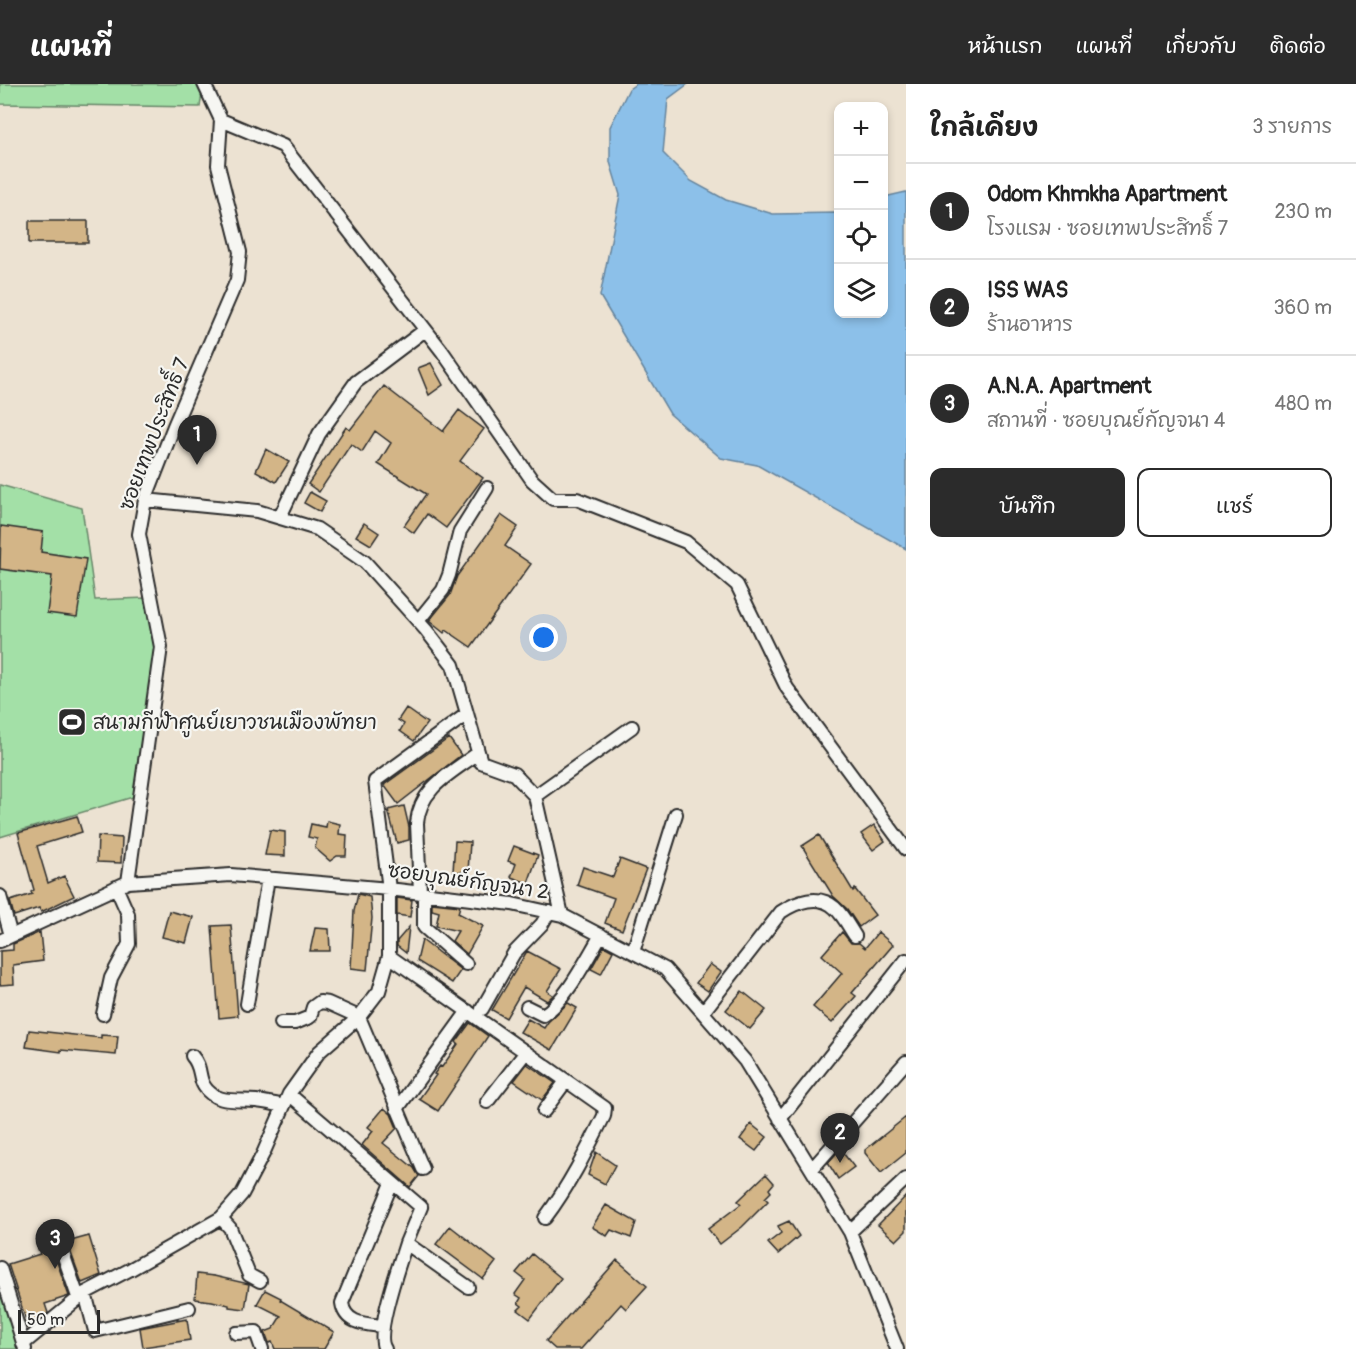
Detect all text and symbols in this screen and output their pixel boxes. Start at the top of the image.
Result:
text: แผนที่ [30,30,112,65]
text: หน้าแรก [968,33,1043,60]
text: แผนที่ [1076,33,1132,60]
text: เกี่ยวกับ [1165,33,1237,60]
text: ติดต่อ [1270,33,1326,60]
map controls [834,102,888,318]
button: + [834,102,888,156]
text: ใกล้เคียง [930,112,1038,144]
text: 3 รายการ [1252,114,1332,139]
button: − [834,156,888,210]
text: Odom Khmkha Apartment [987,180,1227,208]
text: 1 [946,199,953,224]
text: 230 m [1275,199,1332,224]
button: locate [834,210,888,264]
text: โรงแรม · ซอยเทพประสิทธิ์ 7 [987,216,1228,241]
button: layers [834,264,888,318]
text: ISS WAS [987,276,1068,304]
text: 2 [944,295,955,320]
text: 360 m [1273,295,1332,320]
text: ร้านอาหาร [987,312,1073,337]
street label: ซอยเทพประสิทธิ์ 7 [108,352,195,514]
text: A.N.A. Apartment [987,372,1151,400]
text: 3 [944,391,955,416]
text: 480 m [1275,391,1332,416]
text: สถานที่ · ซอยบุณย์กัญจนา 4 [987,408,1225,433]
pin: 1 [178,416,216,465]
button: บันทึก [930,468,1125,537]
button: แชร์ [1137,468,1332,537]
your location [529,623,558,652]
sports icon: สนามกีฬาศูนย์เยาวชนเมืองพัทยา [56,706,88,738]
place label: สนามกีฬาศูนย์เยาวชนเมืองพัทยา [93,709,377,738]
street label: ซอยบุณย์กัญจนา 2 [385,856,550,908]
pin: 2 [820,1114,860,1163]
pin: 3 [36,1220,74,1269]
scale bar [18,1307,100,1334]
text: 50 m [27,1310,64,1330]

